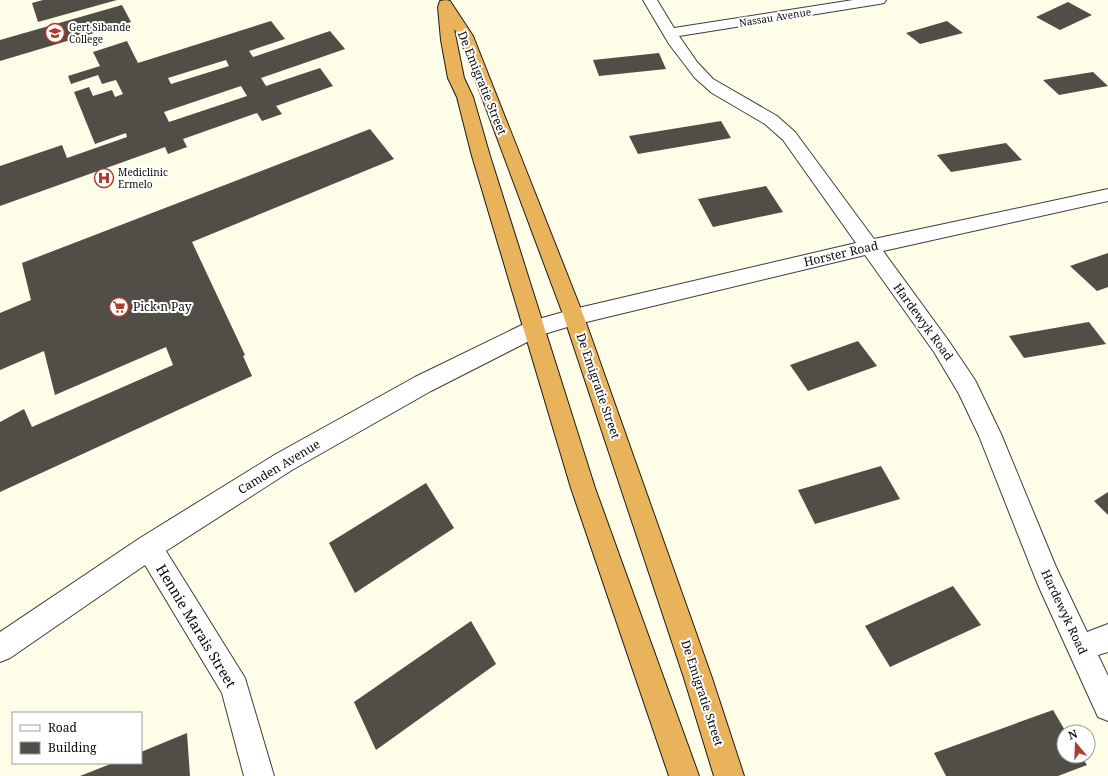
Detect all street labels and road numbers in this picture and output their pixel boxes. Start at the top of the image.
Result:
street label: Nassau Avenue [738,4,812,30]
street label: De Emigratie Street [454,28,511,137]
street label: Horster Road [802,237,880,270]
street label: Hardewyk Road [890,280,958,364]
street label: De Emigratie Street [572,331,625,441]
street label: Camden Avenue [234,435,323,498]
street label: Hennie Marais Street [152,560,241,691]
street label: Hardewyk Road [1037,567,1092,658]
street label: De Emigratie Street [677,638,728,748]

